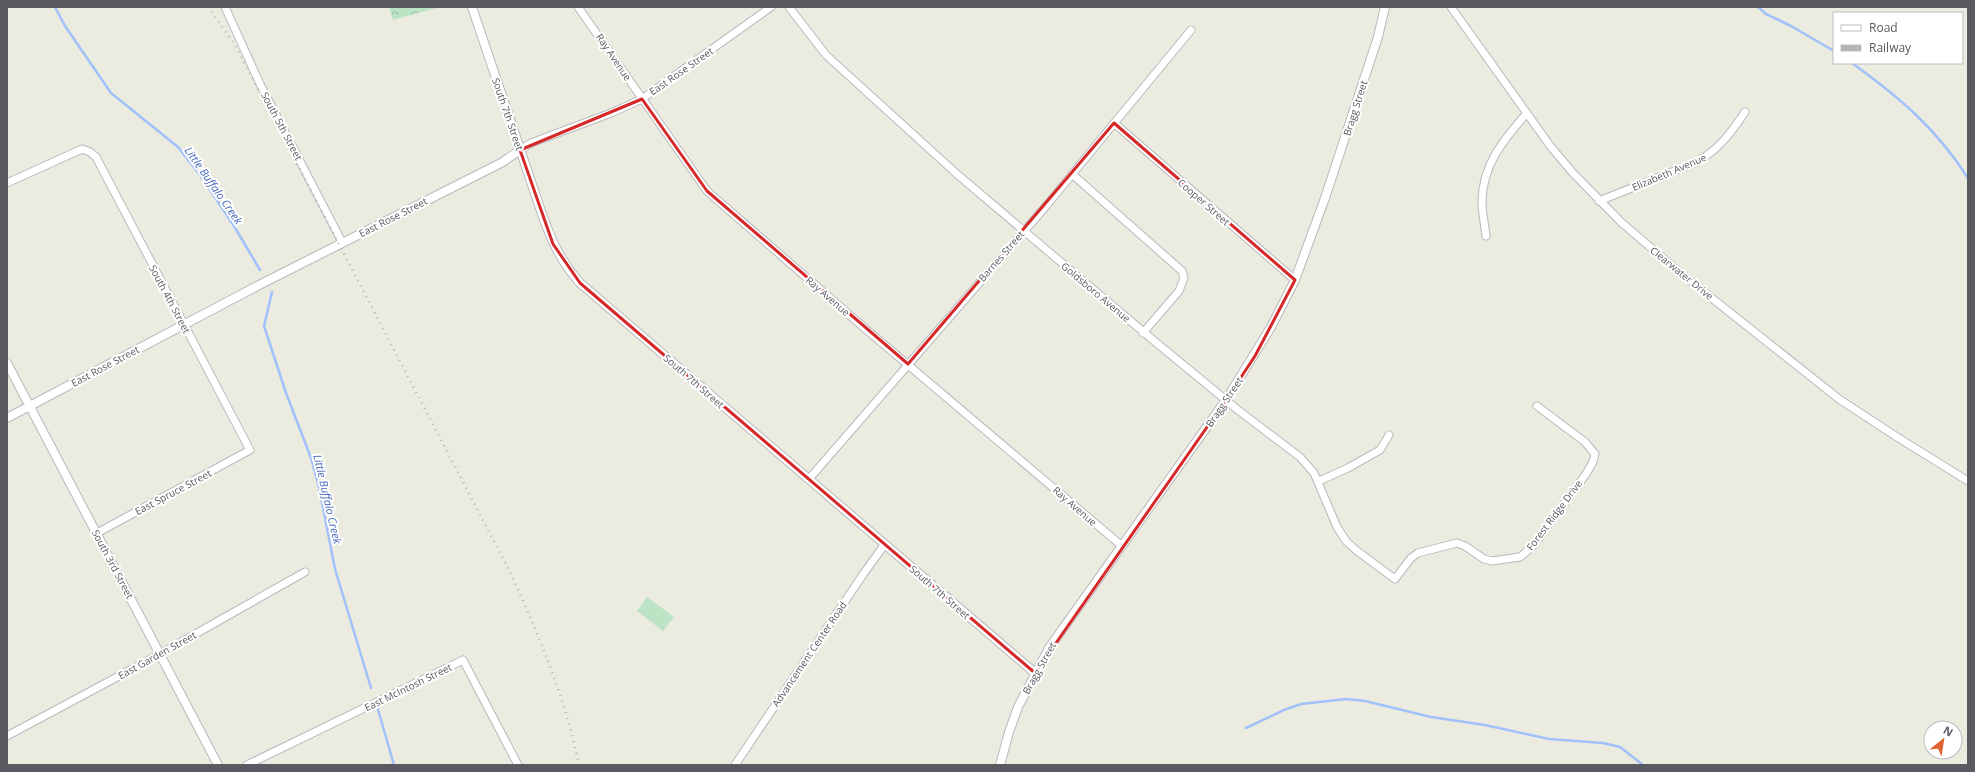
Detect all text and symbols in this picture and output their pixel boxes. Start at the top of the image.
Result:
legend [1833,12,1963,64]
text: Road [1869,19,1898,36]
street label: Ray Avenue [593,31,635,84]
text: Railway [1869,39,1912,56]
street label: East Rose Street [646,43,716,98]
street label: South 7th Street [489,76,527,153]
street label: Bragg Street [1339,78,1371,138]
street label: South 5th Street [258,89,306,163]
water label: Little Buffalo Creek [182,143,247,227]
street label: Elizabeth Avenue [1630,150,1709,194]
street label: Cooper Street [1175,175,1233,229]
street label: East Rose Street [356,194,430,240]
street label: Barnes Street [975,227,1027,284]
street label: Clearwater Drive [1647,243,1717,303]
street label: Goldsboro Avenue [1058,259,1134,325]
street label: South 4th Street [146,262,194,336]
street label: Ray Avenue [803,273,853,319]
street label: East Rose Street [69,342,142,390]
street label: South 7th Street [661,351,728,411]
street label: Bragg Street [1202,374,1246,430]
water label: Little Buffalo Creek [310,453,346,546]
street label: East Spruce Street [132,466,214,518]
street label: Forest Ridge Drive [1523,477,1585,553]
street label: Ray Avenue [1050,483,1100,529]
street label: South 3rd Street [89,527,137,601]
street label: South 7th Street [907,562,974,622]
street label: Advancement Center Road [768,598,850,710]
street label: East Garden Street [115,627,199,682]
street label: Bragg Street [1019,639,1059,697]
street label: East McIntosh Street [362,660,454,714]
north arrow [1923,720,1963,760]
text: N [1941,722,1956,740]

